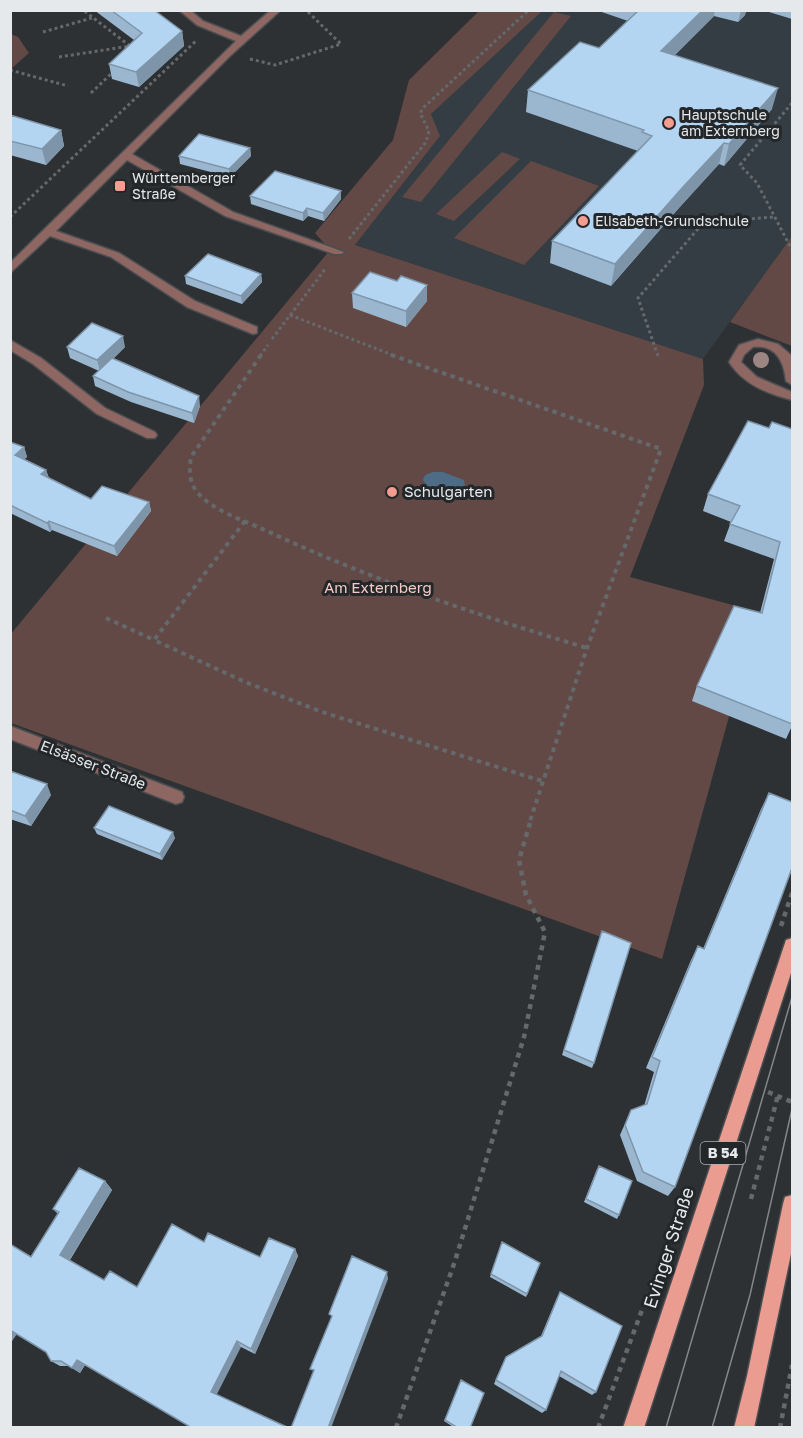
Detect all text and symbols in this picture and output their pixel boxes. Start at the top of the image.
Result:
place label: Hauptschule am Externberg [681,106,780,139]
marker: Hauptschule am Externberg [662,116,676,130]
place label: Württemberger Straße [132,169,236,202]
marker: Württemberger Straße [113,179,127,193]
place label: Elisabeth-Grundschule [595,212,749,229]
marker: Elisabeth-Grundschule [576,214,590,228]
place label: Schulgarten [404,482,493,500]
marker: Schulgarten [385,485,399,499]
park label: Am Externberg [324,578,432,596]
street label: Elsässer Straße [38,736,149,793]
road number: B 54 [700,1142,746,1164]
street label: Evinger Straße [638,1184,698,1311]

